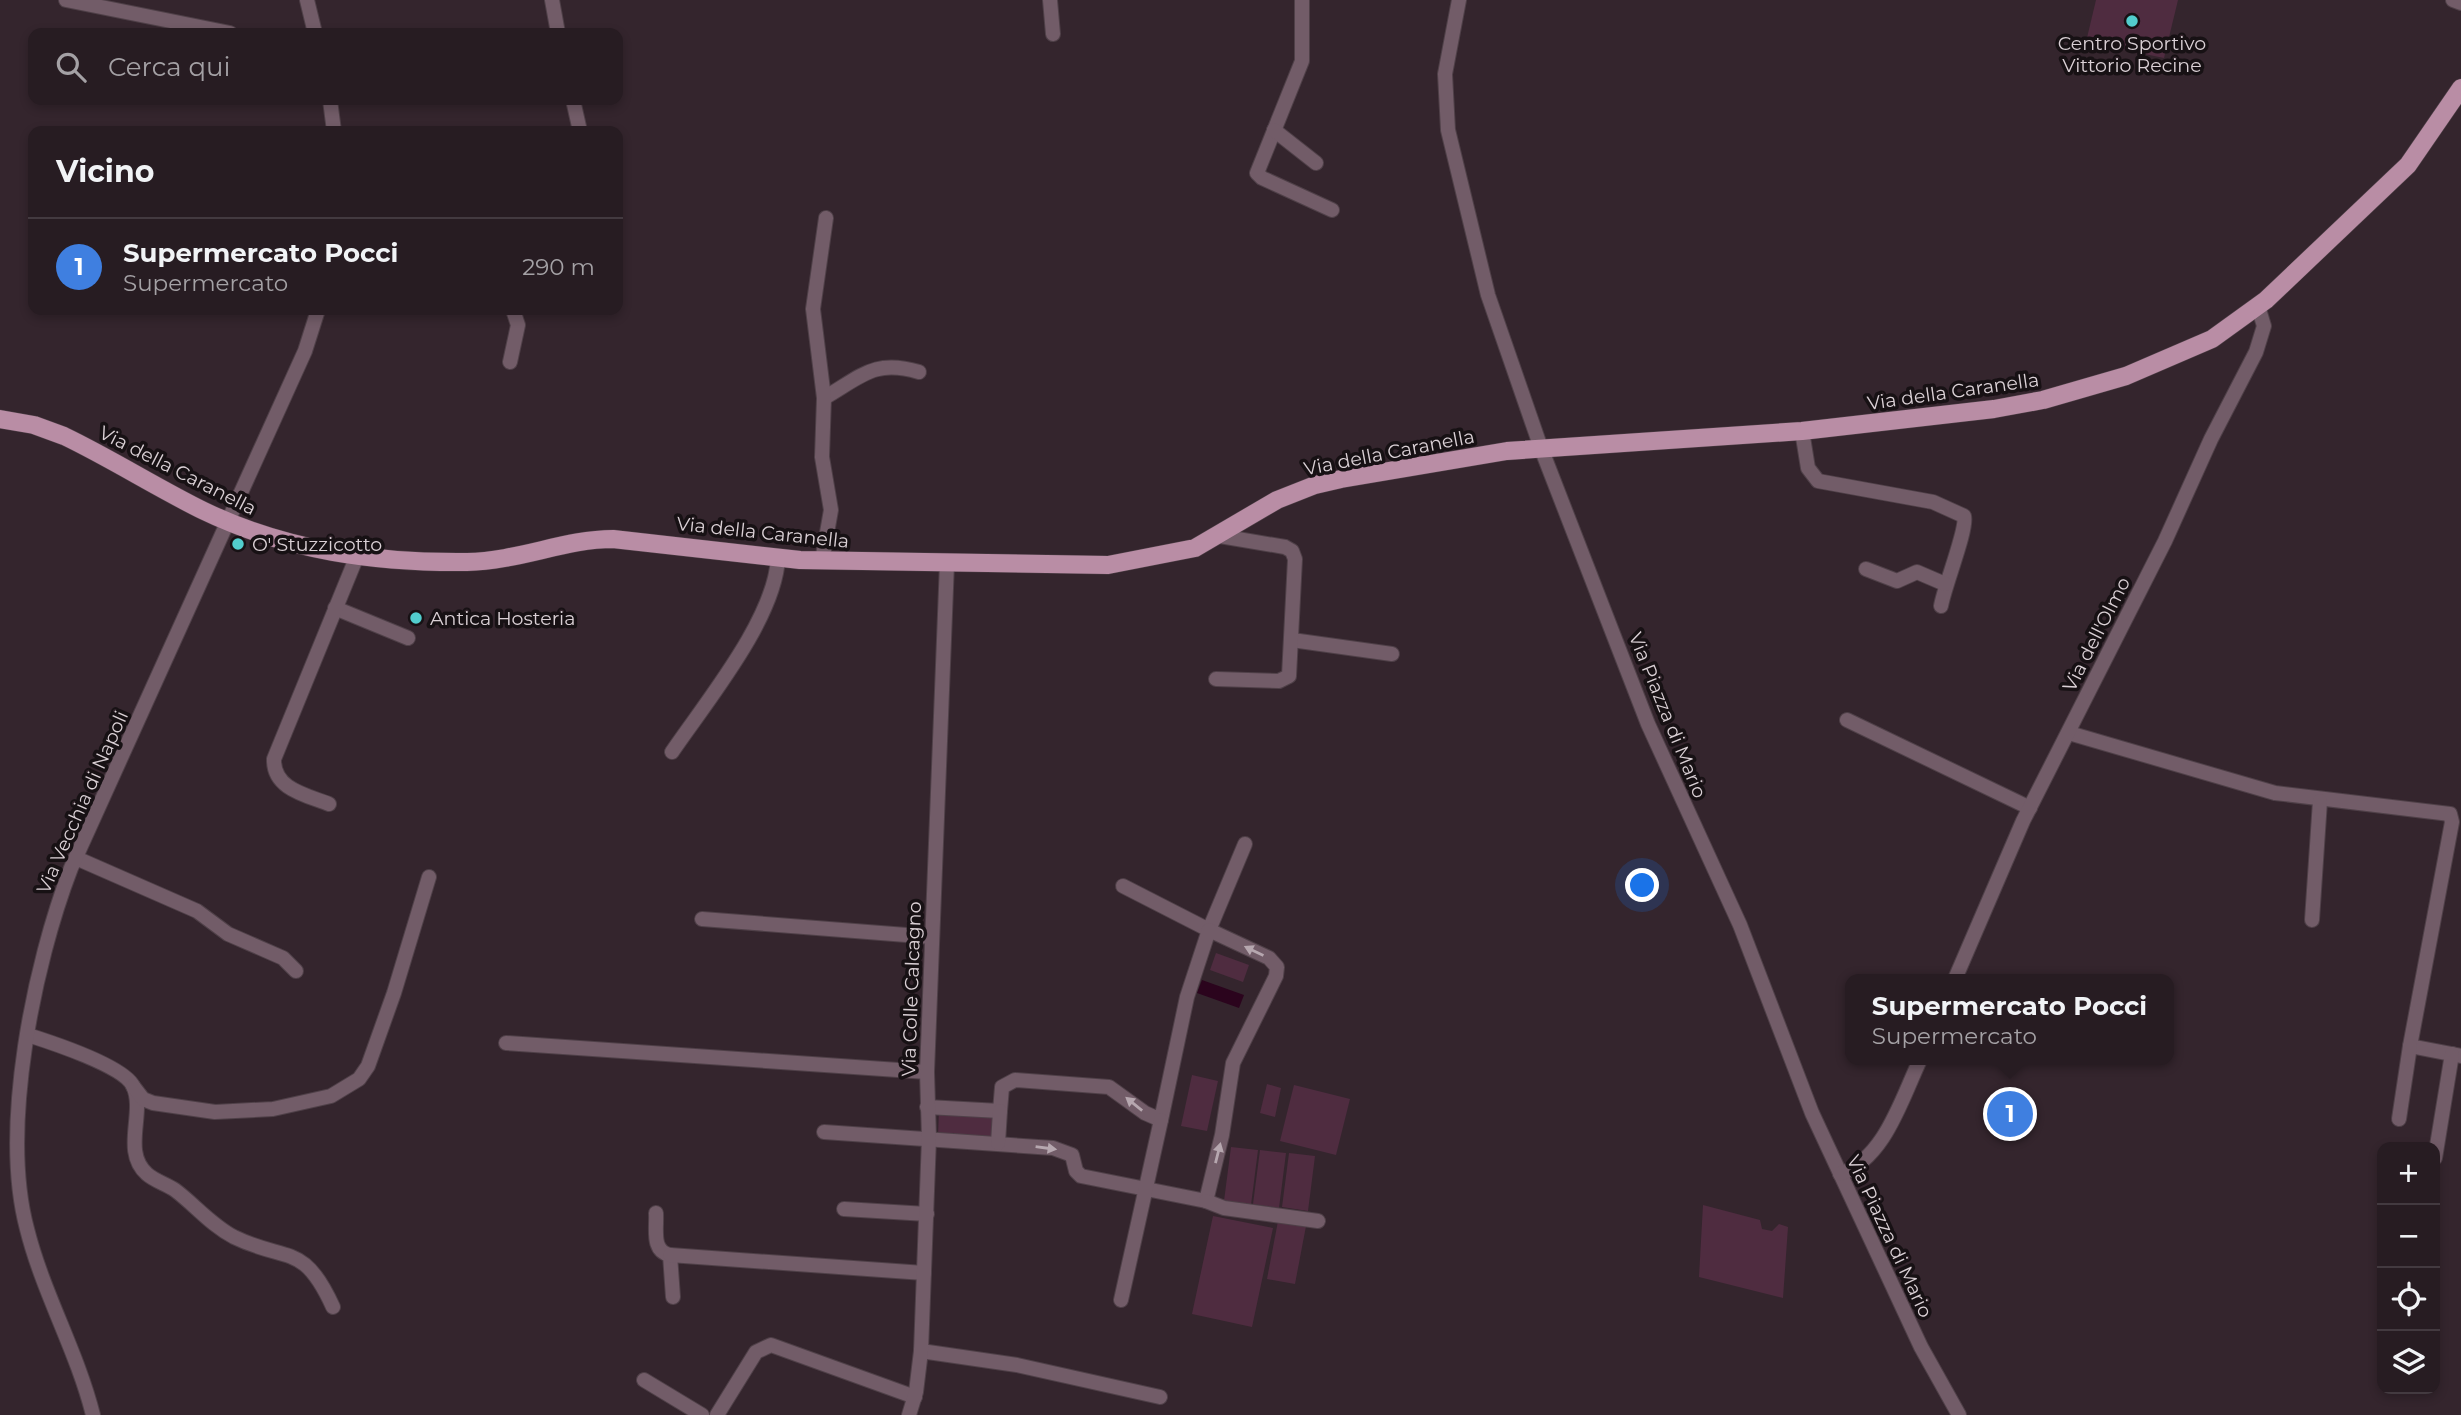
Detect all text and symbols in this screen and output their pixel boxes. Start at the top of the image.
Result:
marker: Centro Sportivo Vittorio Recine [2124,13,2140,29]
search box [28,28,623,105]
place label: Centro Sportivo Vittorio Recine [2058,32,2206,77]
icon: search [52,48,90,86]
text: Cerca qui [108,51,231,83]
text: Vicino [56,153,154,190]
text: Supermercato Pocci [123,237,398,269]
text: 1 [74,253,84,281]
text: 290 m [522,253,595,281]
text: Supermercato [123,269,288,297]
street label: Via della Caranella [1866,368,2040,415]
street label: Via della Caranella [95,421,260,520]
street label: Via della Caranella [1302,425,1476,480]
street label: Via della Caranella [676,512,850,553]
place label: O' Stuzzicotto [252,533,382,556]
marker: O' Stuzzicotto [230,536,246,552]
street label: Via dell'Olmo [2058,573,2135,695]
place label: Antica Hosteria [430,607,575,630]
marker: Antica Hosteria [408,610,424,626]
street label: Via Piazza di Mario [1624,629,1711,801]
street label: Via Vecchia di Napoli [32,707,133,897]
your location [1625,868,1659,902]
street label: Via Colle Calcagno [897,901,926,1077]
one-way arrow [1244,945,1264,957]
popup [1845,974,2174,1065]
text: Supermercato Pocci [1872,990,2147,1022]
text: Supermercato [1872,1022,2037,1050]
pin: 1 [1987,1088,2033,1140]
one-way arrow [1126,1097,1143,1112]
one-way arrow [1035,1142,1057,1153]
one-way arrow [1213,1142,1224,1164]
map controls [2377,1142,2440,1394]
button: + [2377,1142,2440,1205]
street label: Via Piazza di Mario [1842,1151,1937,1321]
button: − [2377,1205,2440,1268]
button: locate [2377,1268,2440,1331]
button: layers [2377,1331,2440,1394]

